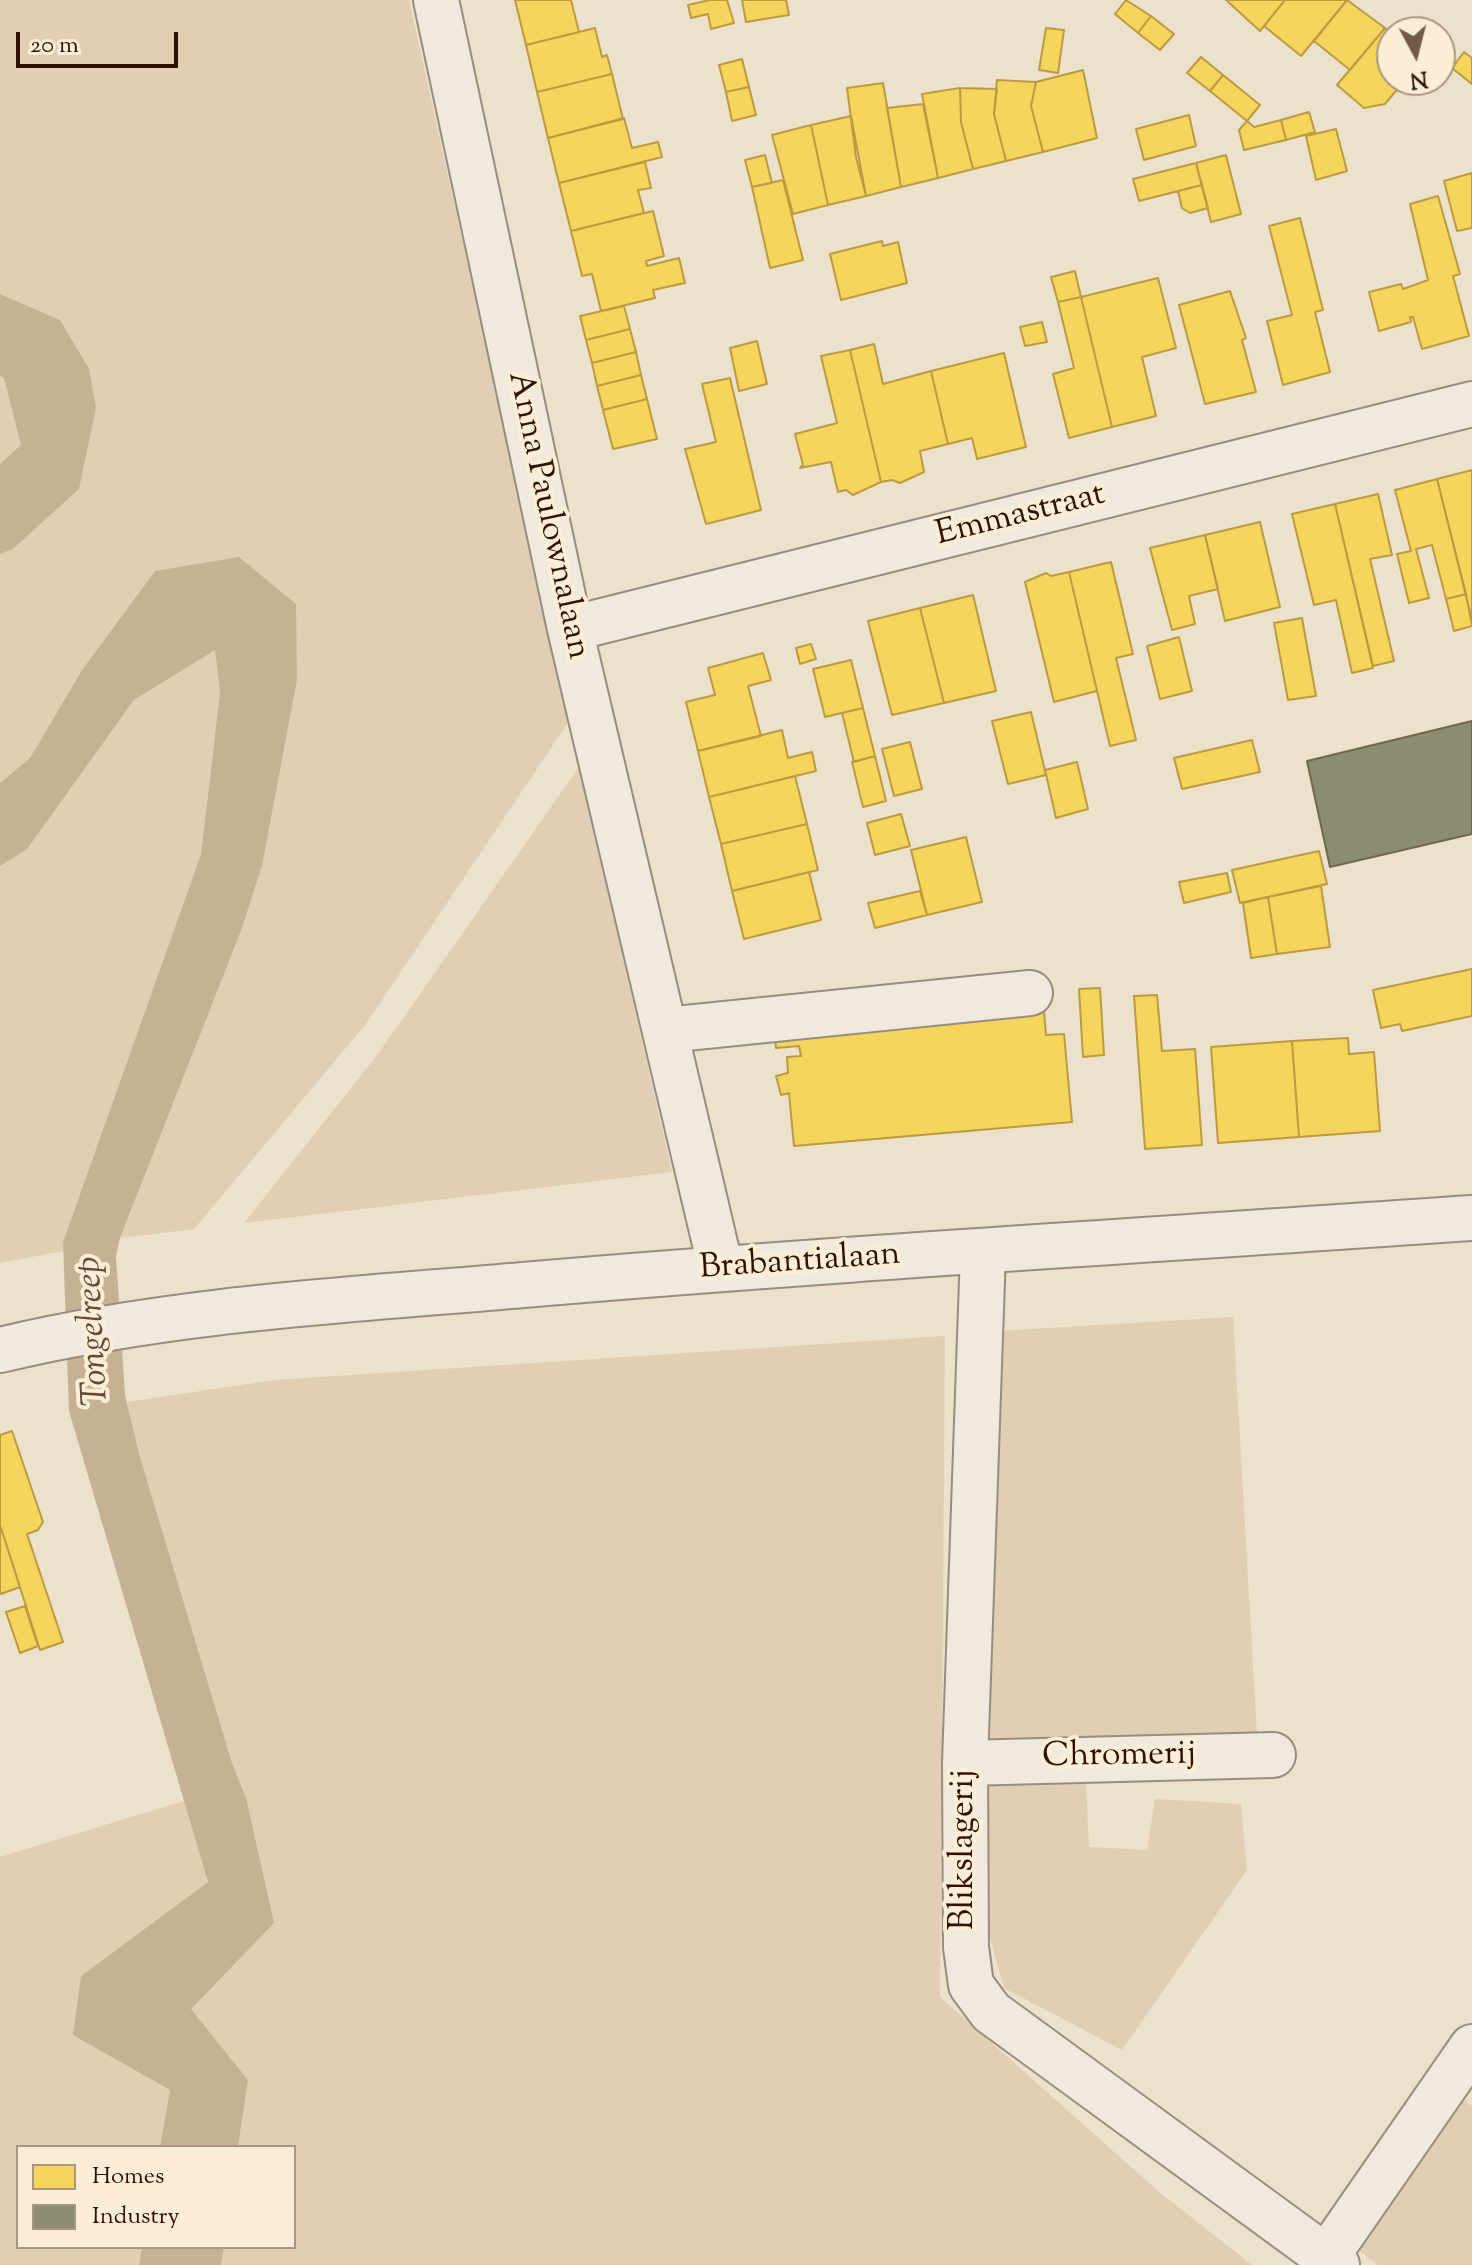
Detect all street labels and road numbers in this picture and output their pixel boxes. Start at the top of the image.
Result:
street label: Anna Paulownalaan [496,368,596,664]
street label: Emmastraat [932,476,1110,558]
street label: Brabantialaan [698,1237,902,1291]
street label: Chromerij [1042,1736,1196,1780]
street label: Blikslagerij [946,1769,986,1931]

